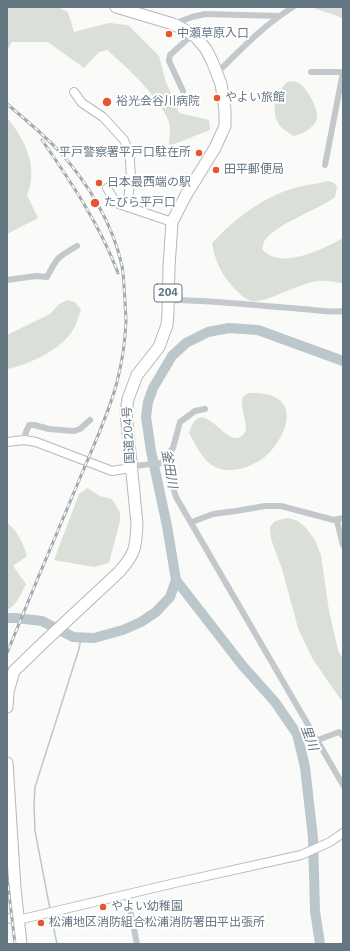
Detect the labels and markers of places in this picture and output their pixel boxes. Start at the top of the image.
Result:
place label: 中瀬草原入口 [177,27,249,41]
marker: 中瀬草原入口 [164,29,174,39]
place label: やよい旅館 [225,91,285,105]
marker: やよい旅館 [212,93,222,103]
place label: 裕光会谷川病院 [116,95,200,109]
marker: 裕光会谷川病院 [101,96,113,108]
place label: 平戸警察署平戸口駐在所 [59,146,191,160]
marker: 平戸警察署平戸口駐在所 [194,148,204,158]
place label: 田平郵便局 [224,163,284,177]
marker: 田平郵便局 [211,165,221,175]
place label: 日本最西端の駅 [107,176,191,190]
marker: 日本最西端の駅 [94,178,104,188]
place label: たびら平戸口 [104,196,176,210]
marker: たびら平戸口 [89,197,101,209]
place label: やよい幼稚園 [111,900,183,914]
marker: やよい幼稚園 [98,902,108,912]
place label: 松浦地区消防組合松浦消防署田平出張所 [49,916,265,930]
marker: 松浦地区消防組合松浦消防署田平出張所 [36,918,46,928]

